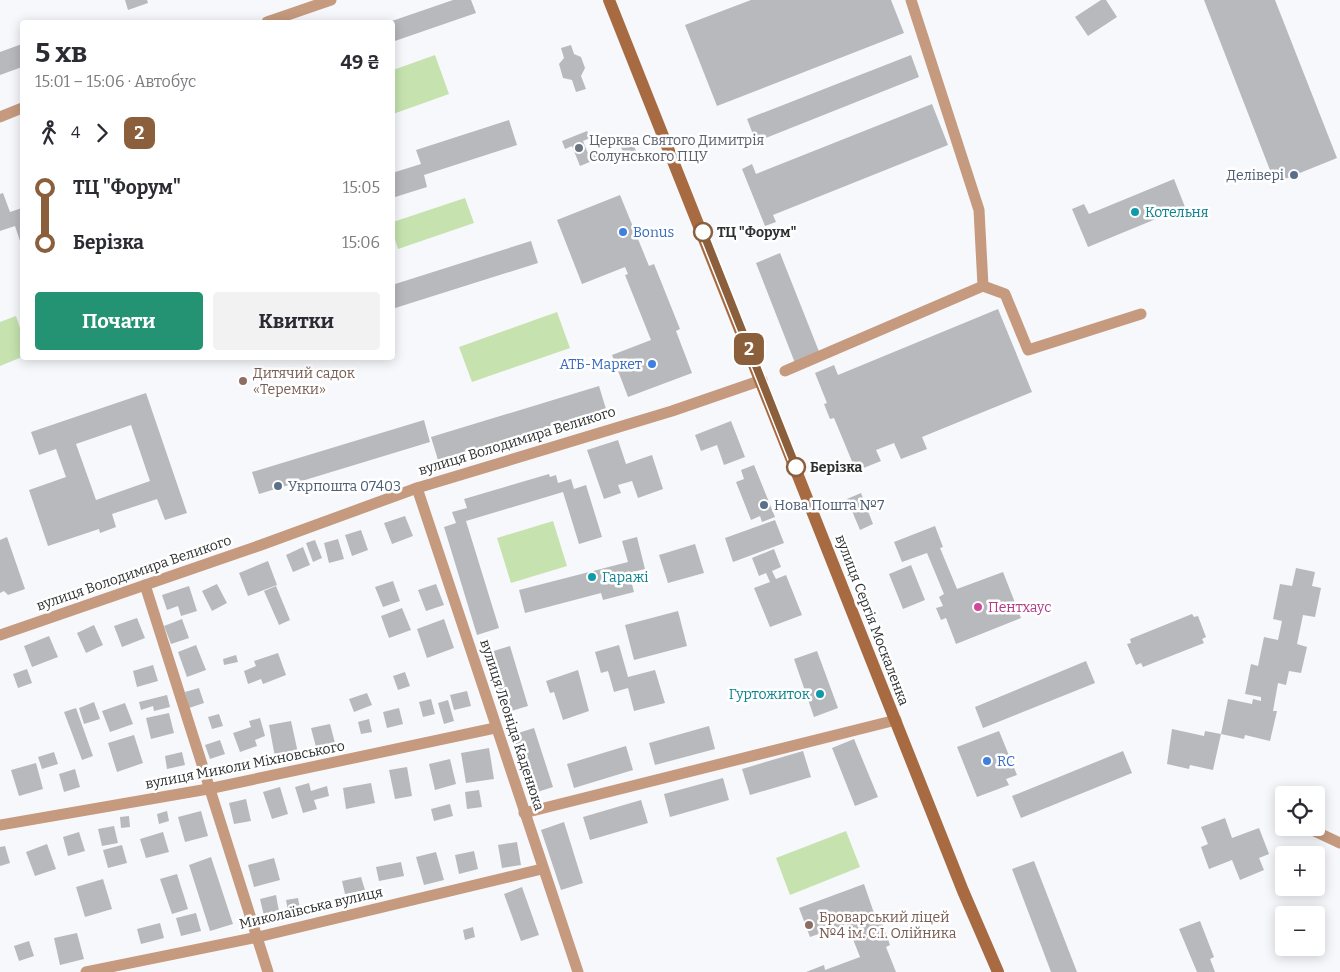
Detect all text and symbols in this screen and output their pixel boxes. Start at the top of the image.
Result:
text: 5 хв [35,36,87,69]
text: 49 ₴ [341,51,380,74]
text: 15:01 – 15:06 · Автобус [35,72,196,91]
icon: walk [35,119,63,147]
icon: forward [88,119,116,147]
text: 2 [134,122,145,144]
text: 4 [71,123,80,142]
place label: Церква Святого Димитрія Солунського ПЦУ [589,132,764,165]
marker: Церква Святого Димитрія Солунського ПЦУ [573,142,585,154]
place label: Делівері [1227,167,1284,184]
marker: Делівері [1288,169,1300,181]
text: ТЦ "Форум" [73,176,181,199]
text: 15:05 [343,178,380,197]
place label: Котельня [1145,204,1209,221]
marker: Котельня [1129,206,1141,218]
marker: ТЦ "Форум" [693,222,713,242]
place label: Bonus [633,224,674,241]
place label: ТЦ "Форум" [717,224,797,241]
marker: Bonus [617,226,629,238]
text: Берізка [73,231,144,254]
text: 15:06 [342,233,380,252]
button: Почати [35,292,203,350]
button: Квитки [213,292,380,350]
line badge: 2 [733,333,765,365]
text: 2 [744,338,754,360]
place label: АТБ-Маркет [559,356,642,373]
marker: АТБ-Маркет [646,358,658,370]
place label: Дитячий садок «Теремки» [253,365,356,398]
marker: Дитячий садок «Теремки» [237,375,249,387]
street label: вулиця Володимира Великого [416,403,618,479]
marker: Берізка [786,457,806,477]
place label: Берізка [810,459,862,476]
place label: Укрпошта 07403 [288,478,401,495]
marker: Укрпошта 07403 [272,480,284,492]
place label: Нова Пошта №7 [774,497,884,514]
marker: Нова Пошта №7 [758,499,770,511]
street label: вулиця Володимира Великого [34,532,234,614]
street label: вулиця Сергія Москаленка [832,532,913,708]
place label: Гаражі [602,569,648,586]
marker: Гаражі [586,571,598,583]
place label: Пентхаус [988,599,1051,616]
marker: Пентхаус [972,601,984,613]
street label: вулиця Леоніда Каденюка [476,637,548,813]
place label: Гуртожиток [729,686,811,703]
marker: Гуртожиток [814,688,826,700]
street label: вулиця Миколи Міхновського [144,737,346,793]
place label: RC [997,753,1015,770]
marker: RC [981,755,993,767]
map controls [1275,786,1325,956]
button: locate [1275,786,1325,836]
button: + [1275,846,1325,896]
street label: Миколаївська вулиця [238,883,385,933]
button: − [1275,906,1325,956]
place label: Броварський ліцей №4 ім. С.І. Олійника [819,909,957,942]
marker: Броварський ліцей №4 ім. С.І. Олійника [803,919,815,931]

